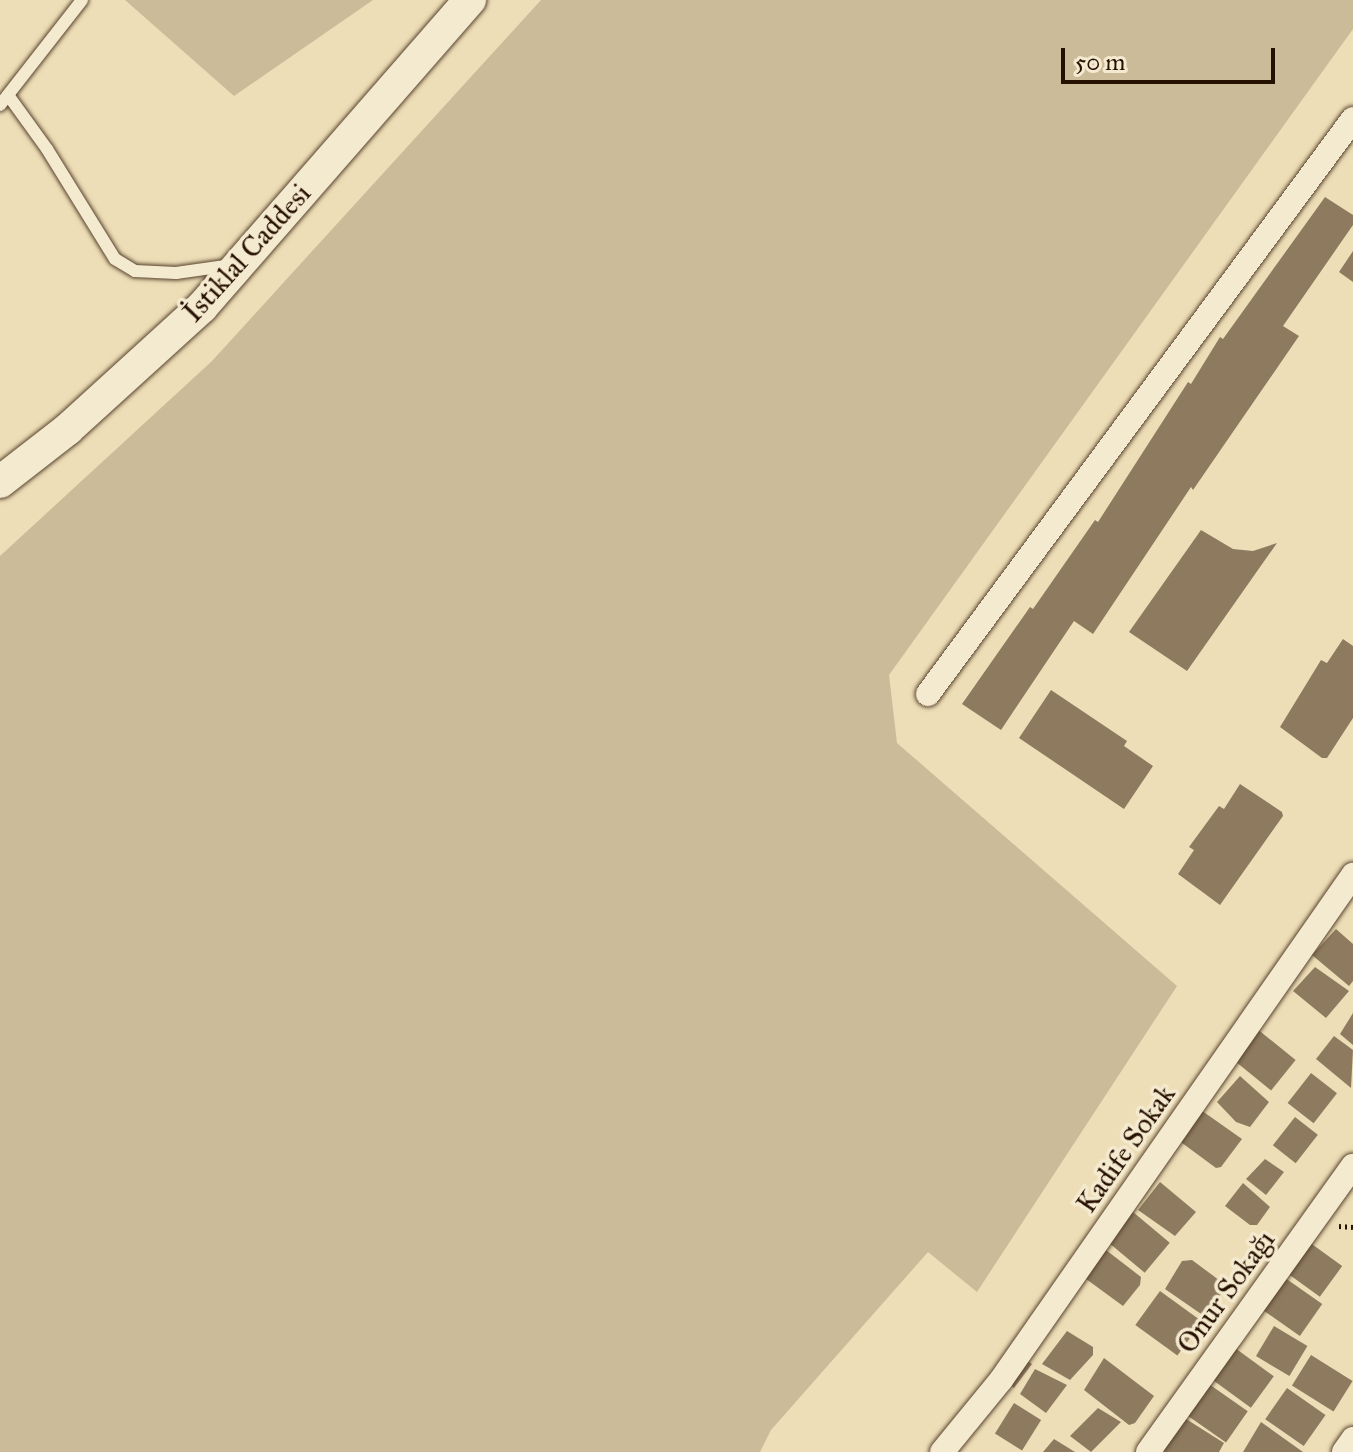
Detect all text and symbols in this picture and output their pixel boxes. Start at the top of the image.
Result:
scale bar [1065,32,1279,82]
text: 50 m [1075,47,1125,77]
street label: İstiklal Caddesi [176,177,318,329]
street label: Kadife Sokak [1070,1079,1182,1219]
street label: Onur Sokağı [1170,1224,1282,1360]

